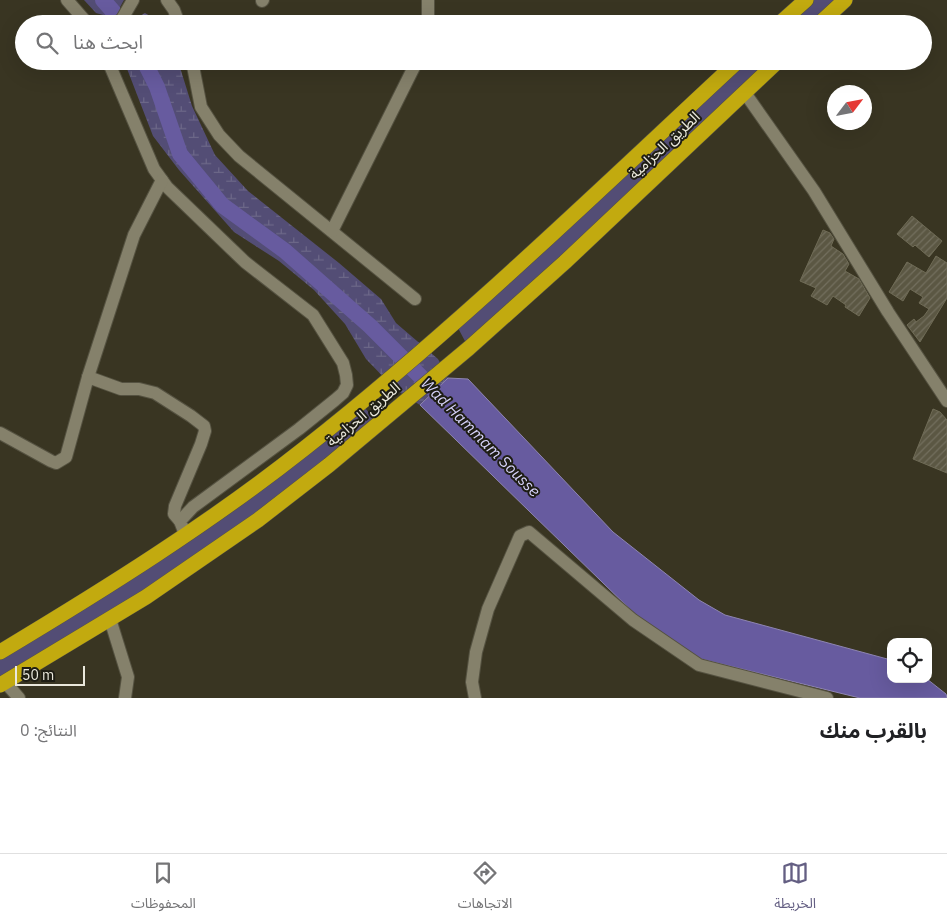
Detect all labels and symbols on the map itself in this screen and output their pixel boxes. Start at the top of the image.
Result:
north arrow [827,85,872,130]
street label: الطريق الحزامية [624,107,704,184]
water label: Wad Hammam Sousse [417,373,545,501]
street label: الطريق الحزامية [322,378,404,451]
scale bar [15,663,85,686]

